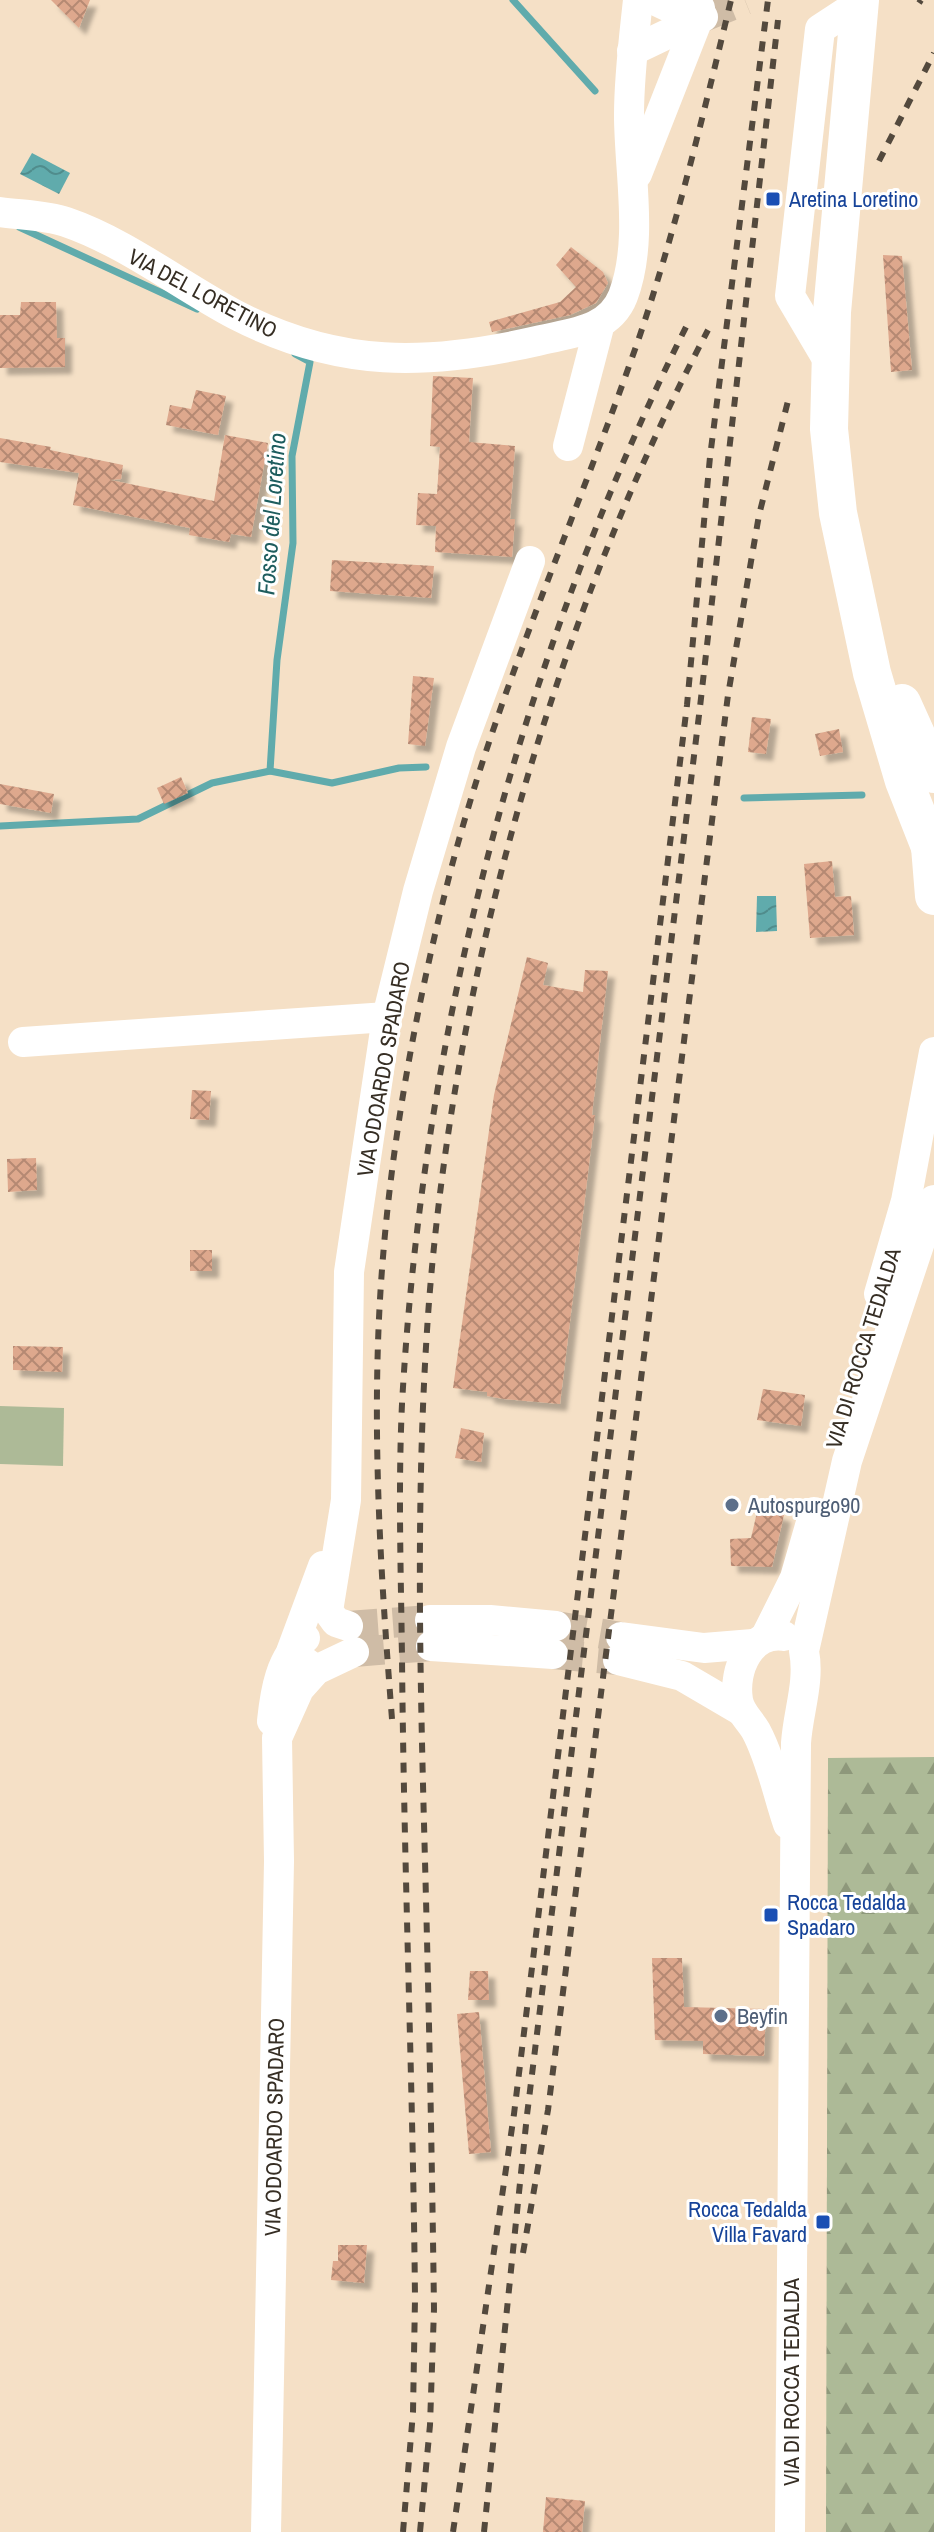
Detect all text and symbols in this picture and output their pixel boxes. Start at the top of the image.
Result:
place label: Aretina Loretino [788,184,918,214]
marker: Aretina Loretino [764,190,782,208]
street label: VIA DEL LORETINO [123,241,283,345]
water label: Fosso del Loretino [249,432,293,596]
street label: VIA ODOARDO SPADARO [349,959,417,1179]
street label: VIA DI ROCCA TEDALDA [818,1243,908,1452]
place label: Autospurgo90 [747,1490,860,1520]
marker: Autospurgo90 [723,1496,741,1514]
place label: Rocca Tedalda Spadaro [787,1887,906,1942]
marker: Rocca Tedalda Spadaro [762,1906,780,1924]
place label: Beyfin [737,2001,788,2031]
marker: Beyfin [712,2007,730,2025]
street label: VIA ODOARDO SPADARO [257,2018,291,2236]
place label: Rocca Tedalda Villa Favard [688,2194,807,2249]
marker: Rocca Tedalda Villa Favard [814,2213,832,2231]
street label: VIA DI ROCCA TEDALDA [776,2277,806,2486]

